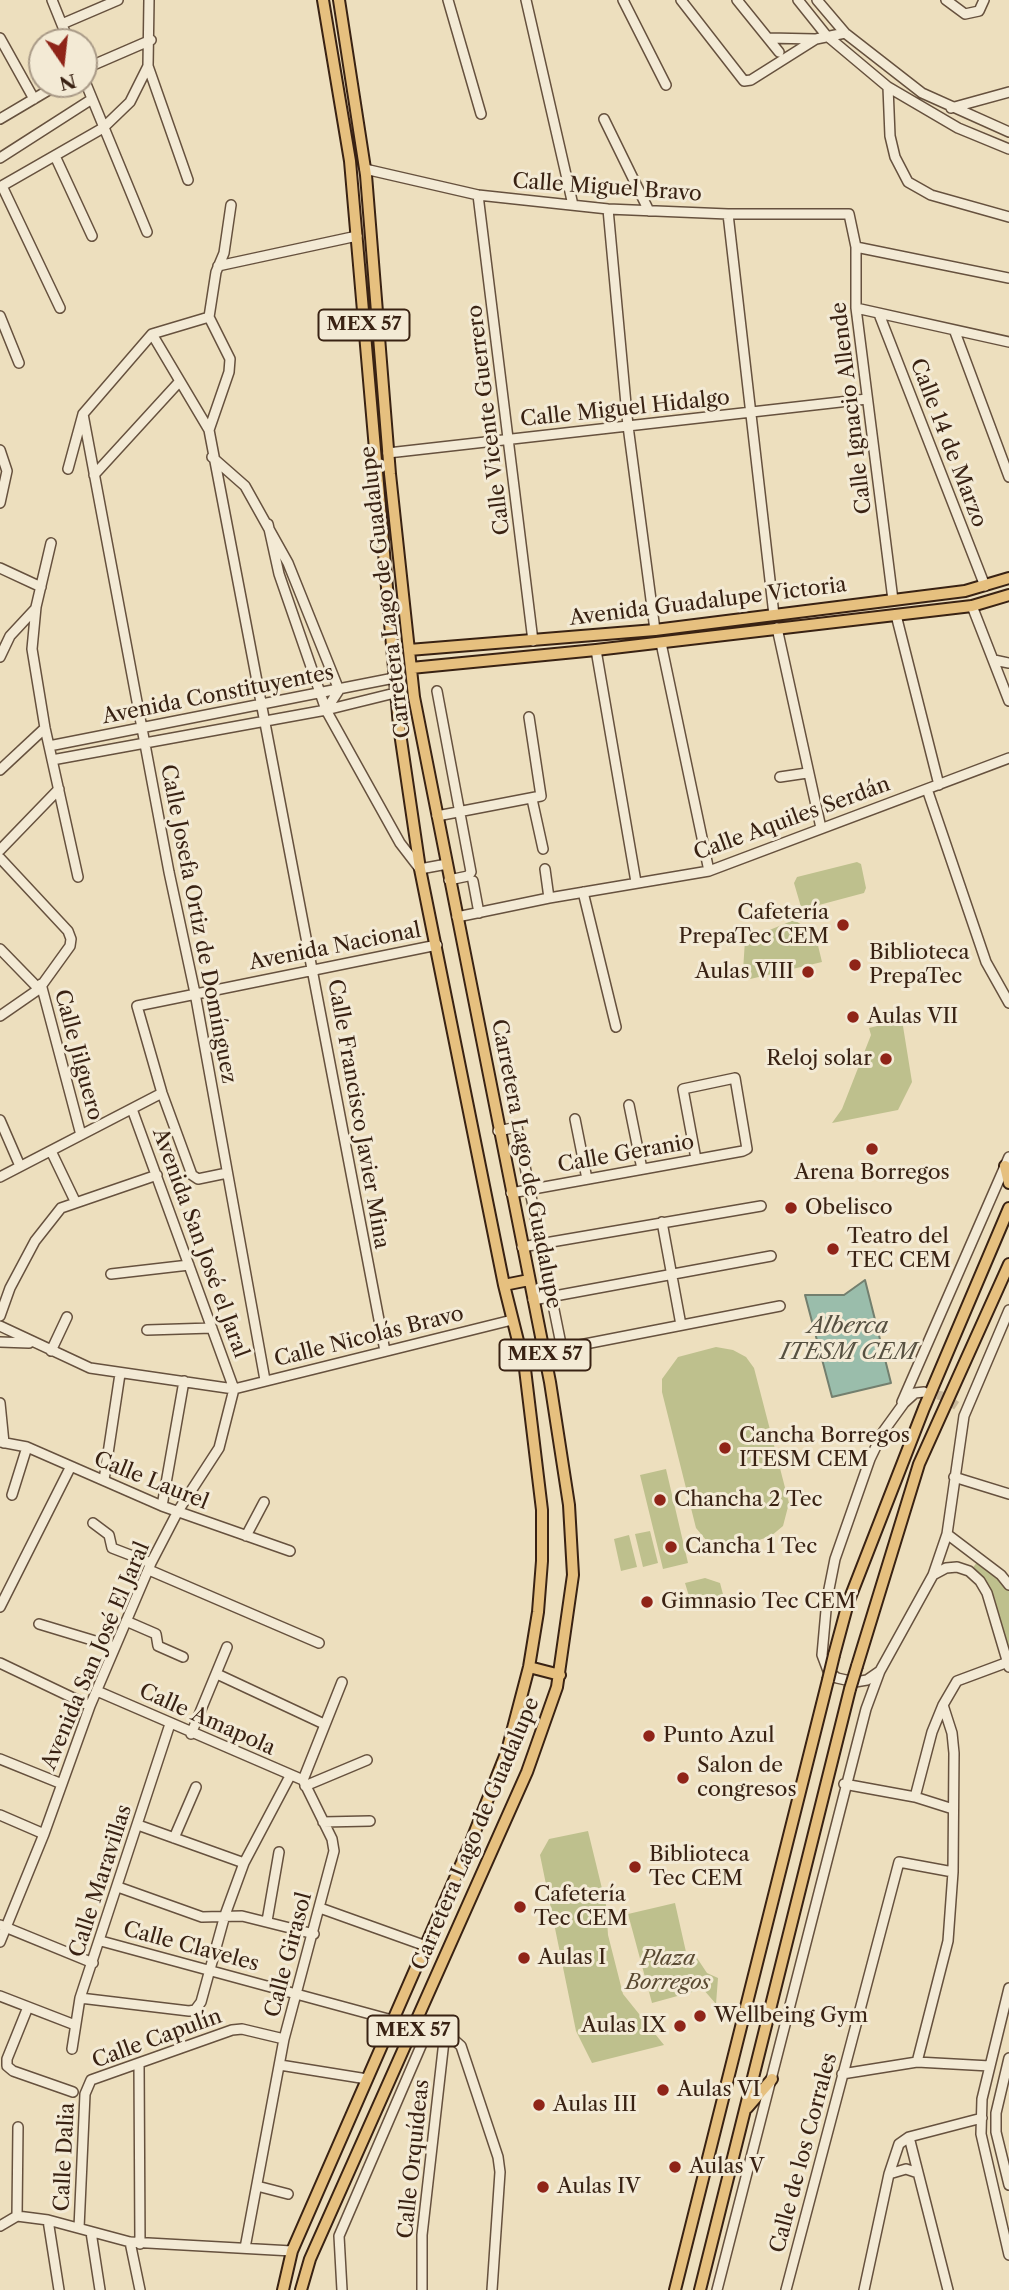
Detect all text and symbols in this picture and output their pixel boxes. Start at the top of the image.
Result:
north arrow [28,28,98,98]
text: N [57,69,79,95]
street label: Calle Miguel Bravo [511,169,703,207]
street label: Calle Ignacio Allende [826,301,878,515]
street label: Calle Vicente Guerrero [462,304,516,536]
road number: MEX 57 [318,310,410,340]
street label: Calle 14 de Marzo [904,355,992,531]
street label: Calle Miguel Hidalgo [519,385,731,433]
street label: Carretera Lago de Guadalupe [356,444,416,740]
street label: Avenida Guadalupe Victoria [568,572,848,632]
street label: Avenida Constituyentes [100,660,336,730]
street label: Calle Josefa Ortiz de Domínguez [155,762,241,1086]
street label: Calle Aquiles Serdán [690,772,894,866]
place label: Cafetería PrepaTec CEM [678,900,829,950]
marker: Cafetería PrepaTec CEM [835,917,851,933]
street label: Avenida Nacional [247,918,423,976]
place label: Biblioteca PrepaTec [869,940,969,990]
marker: Biblioteca PrepaTec [847,957,863,973]
place label: Aulas VIII [695,959,794,985]
marker: Aulas VIII [800,964,816,980]
street label: Calle Francisco Javier Mina [322,977,394,1251]
street label: Calle Jilguero [48,987,108,1123]
place label: Aulas VII [867,1004,958,1030]
marker: Aulas VII [845,1009,861,1025]
street label: Carretera Lago de Guadalupe [486,1017,566,1311]
place label: Reloj solar [766,1046,872,1072]
marker: Reloj solar [878,1051,894,1067]
street label: Avenida San José el Jaral [147,1125,253,1361]
street label: Calle Geranio [556,1130,696,1178]
marker: Arena Borregos [864,1141,880,1157]
place label: Arena Borregos [794,1160,950,1186]
place label: Obelisco [805,1195,893,1221]
marker: Obelisco [783,1200,799,1216]
place label: Teatro del TEC CEM [847,1224,951,1274]
marker: Teatro del TEC CEM [825,1241,841,1257]
street label: Calle Nicolás Bravo [272,1301,466,1373]
water label: Alberca ITESM CEM [780,1312,916,1366]
road number: MEX 57 [500,1340,590,1371]
place label: Cancha Borregos ITESM CEM [739,1423,910,1473]
marker: Cancha Borregos ITESM CEM [717,1440,733,1456]
street label: Calle Laurel [90,1447,212,1515]
place label: Chancha 2 Tec [674,1487,823,1513]
marker: Chancha 2 Tec [652,1492,668,1508]
place label: Cancha 1 Tec [685,1534,817,1560]
street label: Avenida San José El Jaral [36,1538,156,1774]
marker: Cancha 1 Tec [663,1539,679,1555]
place label: Gimnasio Tec CEM [661,1589,856,1615]
marker: Gimnasio Tec CEM [639,1594,655,1610]
street label: Calle Amapola [135,1679,279,1761]
street label: Carretera Lago de Guadalupe [407,1694,545,1974]
place label: Punto Azul [663,1723,774,1749]
marker: Punto Azul [641,1728,657,1744]
place label: Salon de congresos [697,1753,797,1803]
marker: Salon de congresos [675,1770,691,1786]
street label: Calle Maravillas [64,1802,138,1960]
place label: Biblioteca Tec CEM [649,1842,749,1892]
marker: Biblioteca Tec CEM [627,1859,643,1875]
place label: Cafetería Tec CEM [534,1882,628,1932]
street label: Calle Girasol [260,1890,318,2020]
marker: Cafetería Tec CEM [512,1899,528,1915]
street label: Calle Claveles [120,1917,262,1977]
place label: Aulas I [538,1945,606,1971]
park label: Plaza Borregos [625,1946,711,1996]
marker: Aulas I [516,1950,532,1966]
place label: Wellbeing Gym [714,2003,868,2029]
street label: Calle Capulín [89,2004,225,2074]
marker: Wellbeing Gym [692,2008,708,2024]
place label: Aulas IX [581,2013,666,2039]
road number: MEX 57 [368,2016,458,2047]
marker: Aulas IX [672,2018,688,2034]
street label: Calle de los Corrales [765,2050,843,2256]
place label: Aulas VI [677,2077,760,2103]
street label: Calle Orquídeas [393,2078,435,2240]
marker: Aulas VI [655,2082,671,2098]
place label: Aulas III [553,2092,637,2118]
marker: Aulas III [531,2097,547,2113]
street label: Calle Dalia [50,2102,80,2212]
place label: Aulas V [689,2154,764,2180]
marker: Aulas V [667,2159,683,2175]
place label: Aulas IV [557,2174,640,2200]
marker: Aulas IV [535,2179,551,2195]

